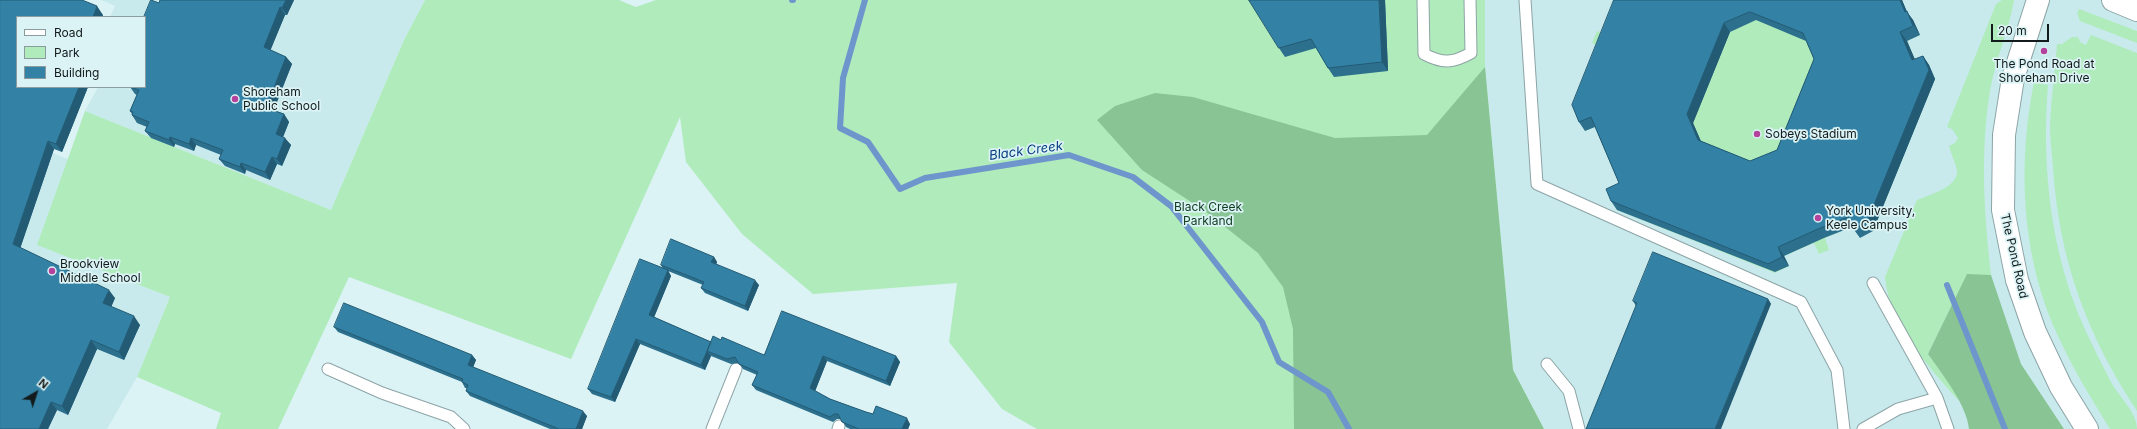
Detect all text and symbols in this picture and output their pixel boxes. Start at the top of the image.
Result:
legend [16,16,146,88]
scale bar [1993,16,2051,42]
text: 20 m [1998,23,2027,38]
text: Road [54,25,83,40]
text: Park [54,45,80,60]
marker: The Pond Road at Shoreham Drive [2039,46,2049,56]
place label: The Pond Road at Shoreham Drive [1994,57,2094,85]
text: Building [54,65,99,80]
place label: Shoreham Public School [243,85,320,113]
marker: Shoreham Public School [230,94,240,104]
place label: Sobeys Stadium [1765,127,1857,141]
marker: Sobeys Stadium [1752,129,1762,139]
water label: Black Creek [988,138,1064,164]
park label: Black Creek Parkland [1174,200,1242,228]
place label: York University, Keele Campus [1826,204,1915,232]
street label: The Pond Road [1997,212,2031,300]
marker: York University, Keele Campus [1813,213,1823,223]
place label: Brookview Middle School [60,257,141,285]
marker: Brookview Middle School [47,266,57,276]
north arrow [16,373,56,413]
text: N [36,376,51,392]

